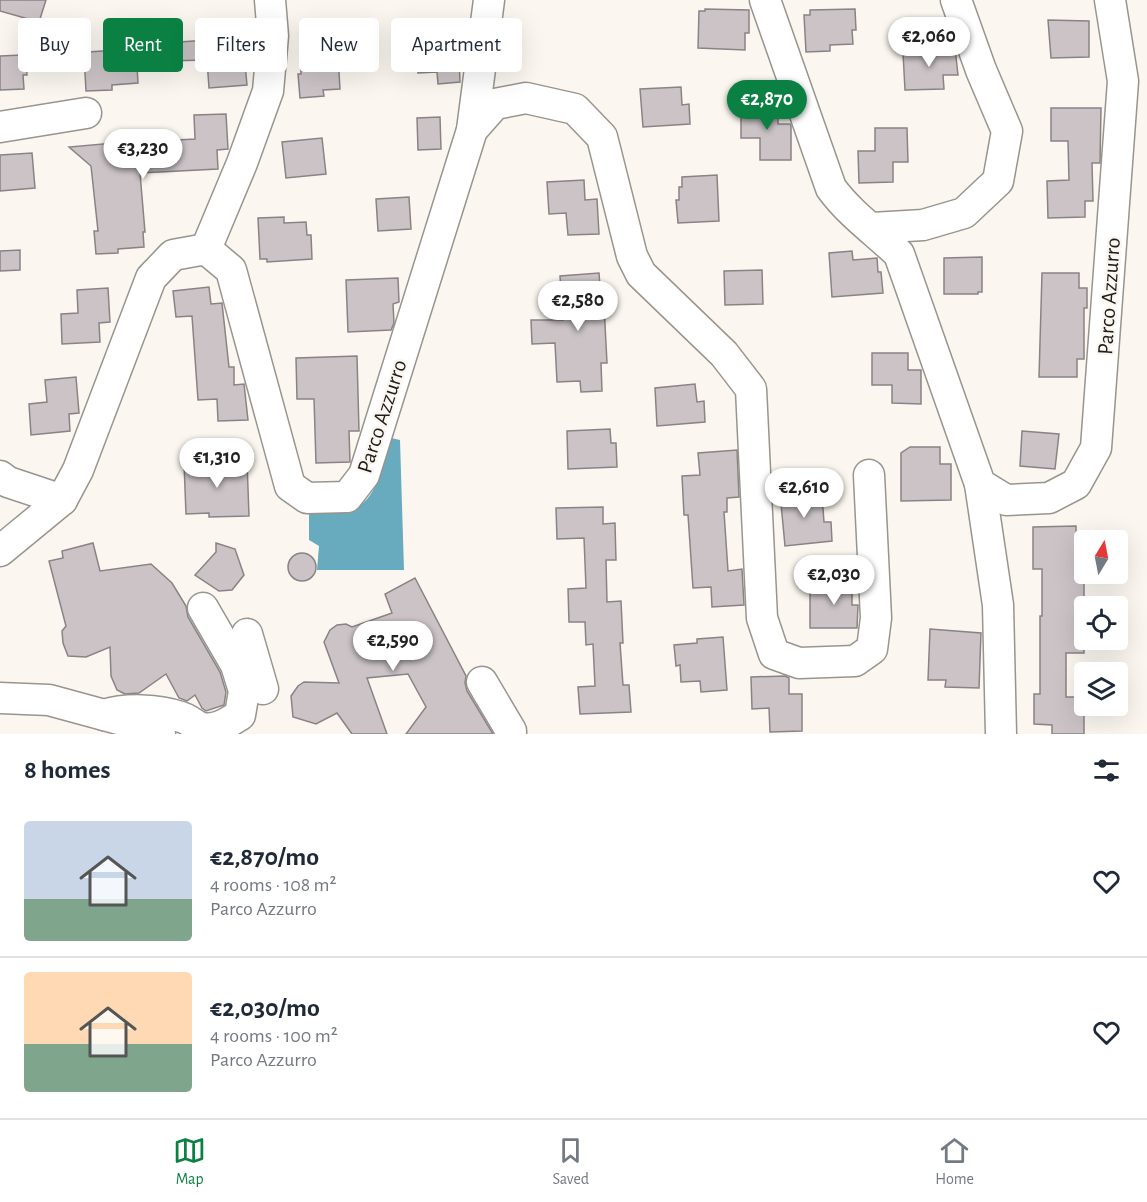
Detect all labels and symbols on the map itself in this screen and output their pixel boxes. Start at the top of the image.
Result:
pin: €2,060 [880,17,978,68]
pin: €2,870 [718,80,816,131]
pin: €3,230 [94,129,192,180]
street label: Parco Azzurro [1094,237,1124,356]
pin: €2,580 [529,281,627,332]
street label: Parco Azzurro [353,357,411,476]
pin: €1,310 [168,438,266,489]
pin: €2,610 [755,468,853,519]
north arrow [1074,530,1128,584]
pin: €2,030 [785,555,883,606]
pin: €2,590 [344,621,442,672]

